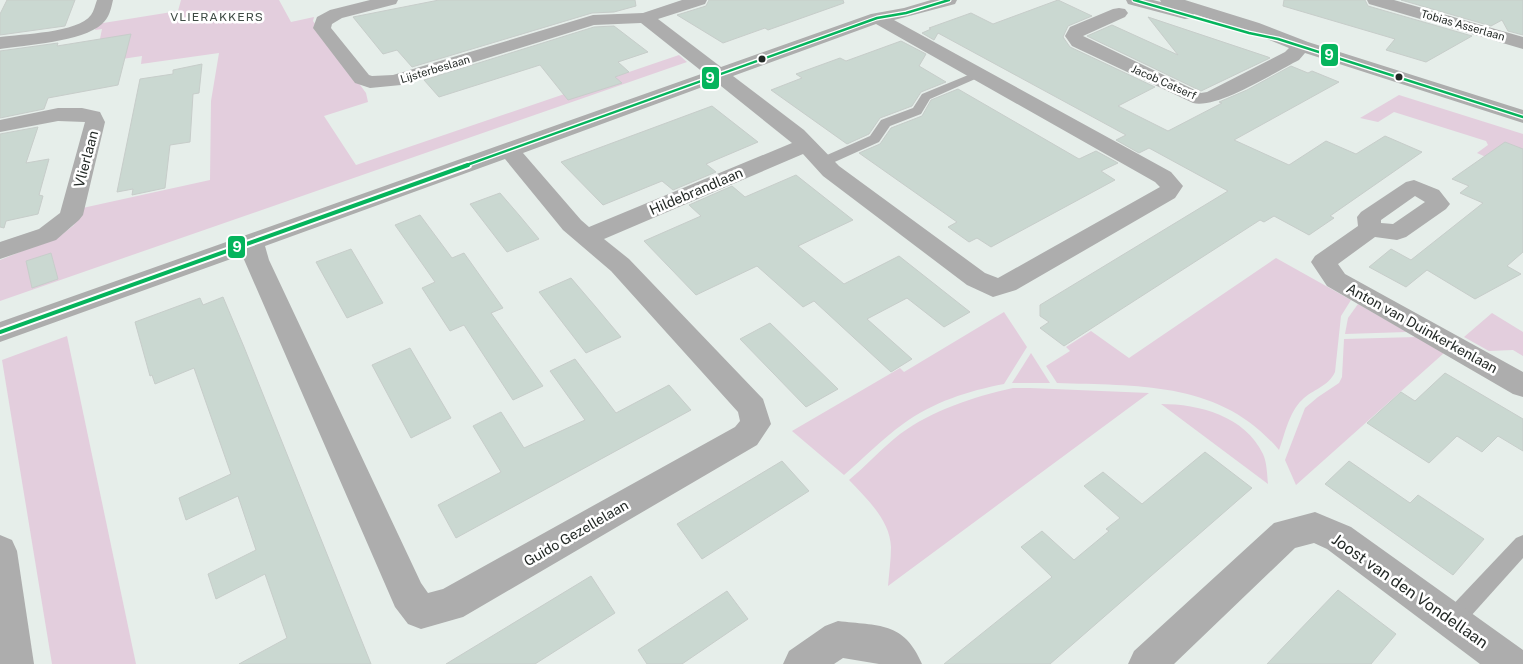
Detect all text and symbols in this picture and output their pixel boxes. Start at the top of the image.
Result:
street label: Tobias Asserlaan [1420,7,1506,43]
district label: VLIERAKKERS [170,10,264,24]
line badge: 9 [1320,43,1339,67]
text: 9 [1324,47,1334,63]
street label: Lijsterbeslaan [399,53,471,85]
unlabelled marker [757,54,767,64]
street label: Jacob Catserf [1130,62,1199,102]
line badge: 9 [701,66,720,90]
text: 9 [705,70,715,86]
unlabelled marker [1394,72,1404,82]
street label: Vlierlaan [71,129,101,189]
street label: Hildebrandlaan [647,164,745,218]
line badge: 9 [227,235,246,259]
text: 9 [232,239,242,255]
street label: Anton van Duinkerkenlaan [1344,280,1500,376]
street label: Guido Gezellelaan [521,497,631,569]
street label: Joost van den Vondellaan [1328,530,1492,652]

